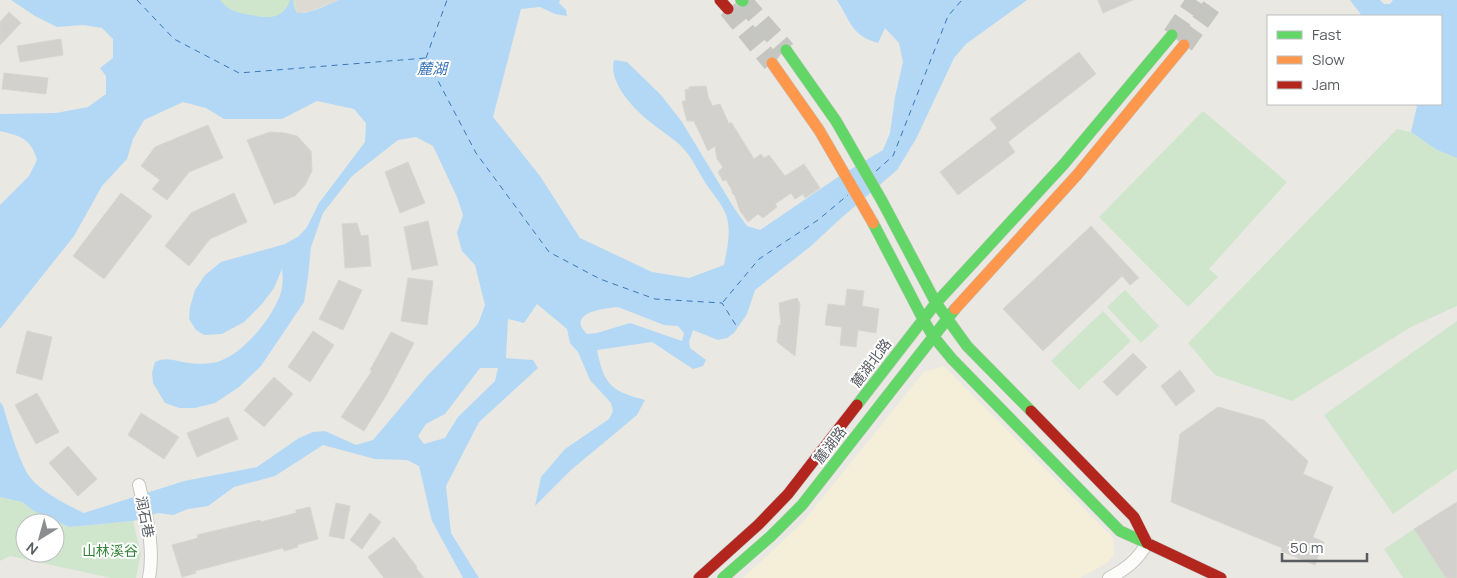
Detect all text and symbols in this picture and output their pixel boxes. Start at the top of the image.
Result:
legend [1267,15,1442,105]
text: Fast [1312,24,1341,45]
text: Slow [1312,49,1345,70]
water label: 麓湖 [417,58,449,79]
text: Jam [1312,74,1340,95]
street label: 麓湖北路 [846,335,895,391]
street label: 麓湖路 [809,422,850,467]
street label: 润石巷 [132,494,159,539]
north arrow [15,513,65,563]
scale bar [1282,530,1367,562]
text: 50 m [1290,537,1324,558]
text: N [22,538,42,559]
park label: 山林溪谷 [82,541,138,560]

